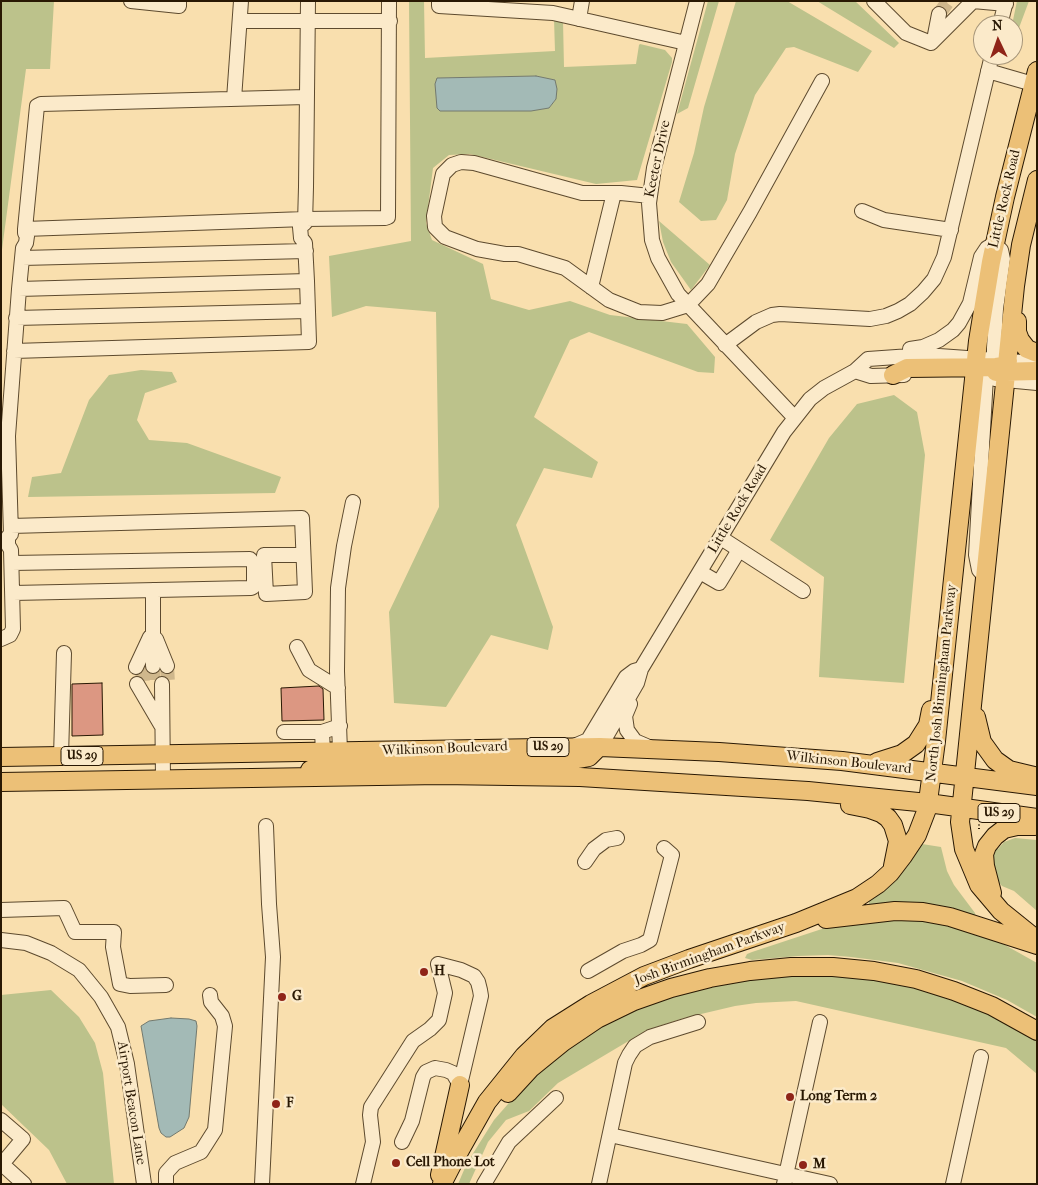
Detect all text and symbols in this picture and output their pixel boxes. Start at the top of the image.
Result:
north arrow [973,15,1023,65]
text: N [991,17,1003,34]
street label: Keeter Drive [642,119,674,199]
street label: Little Rock Road [985,148,1025,250]
street label: Little Rock Road [705,462,771,556]
street label: North Josh Birmingham Parkway [923,583,961,783]
street label: Wilkinson Boulevard [382,738,508,760]
road number: US 29 [527,738,569,756]
road number: US 29 [61,746,103,766]
street label: Wilkinson Boulevard [786,748,912,778]
road number: US 29 [978,804,1020,822]
street label: Josh Birmingham Parkway [632,919,788,989]
place label: H [434,964,445,980]
marker: H [418,966,430,978]
place label: G [292,989,302,1005]
marker: G [276,991,288,1003]
street label: Airport Beacon Lane [113,1040,149,1166]
place label: Long Term 2 [800,1089,877,1105]
marker: Long Term 2 [784,1091,796,1103]
place label: F [286,1096,294,1112]
marker: F [270,1098,282,1110]
place label: Cell Phone Lot [406,1155,495,1171]
marker: Cell Phone Lot [390,1157,402,1169]
place label: M [813,1157,826,1173]
marker: M [797,1159,809,1171]

